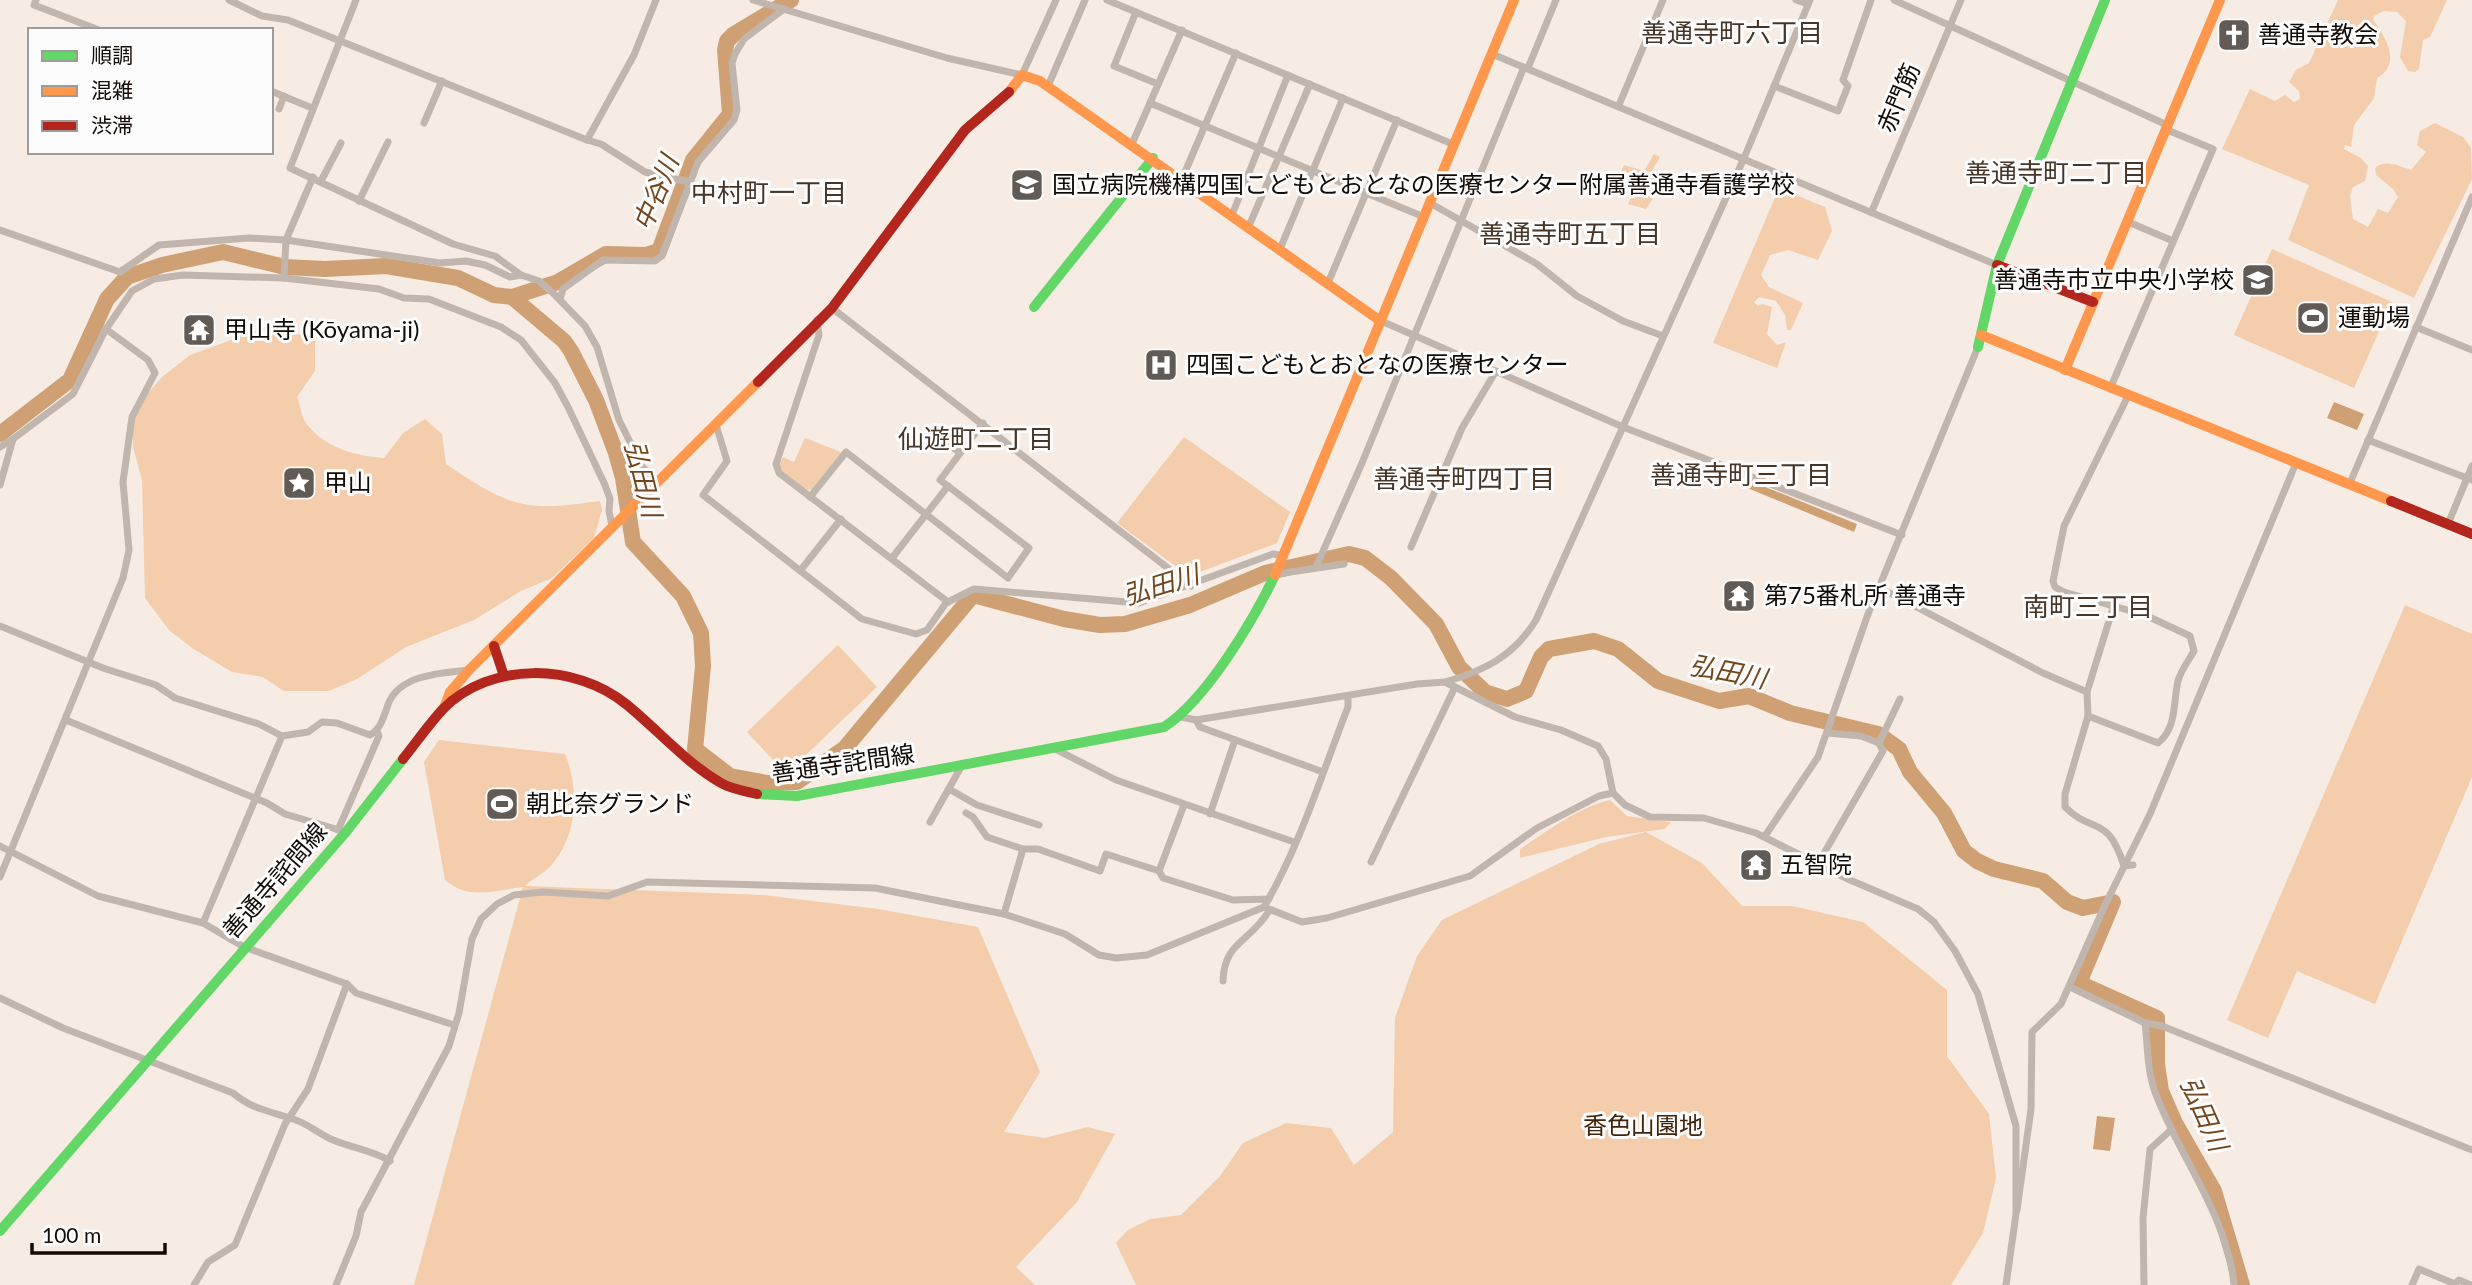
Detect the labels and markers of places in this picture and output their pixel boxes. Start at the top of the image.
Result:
church icon: 善通寺教会 [2215,16,2253,54]
place label: 善通寺教会 [2258,19,2378,48]
school or university icon: 国立病院機構四国こどもとおとなの医療センター附属善通寺看護学校 [1008,166,1046,204]
place label: 国立病院機構四国こどもとおとなの医療センター附属善通寺看護学校 [1052,169,1795,198]
school or university icon: 善通寺市立中央小学校 [2239,261,2277,299]
place label: 善通寺市立中央小学校 [1994,264,2234,293]
sports icon: 運動場 [2294,299,2332,337]
place label: 運動場 [2338,302,2410,331]
temple icon: 甲山寺 (Kōyama-ji) [180,311,218,349]
place label: 甲山寺 (Kōyama-ji) [224,314,419,343]
hospital icon: 四国こどもとおとなの医療センター [1142,346,1180,384]
place label: 四国こどもとおとなの医療センター [1186,349,1569,378]
place icon: 甲山 [280,464,318,502]
place label: 甲山 [324,467,372,496]
temple icon: 第75番札所 善通寺 [1720,577,1758,615]
place label: 第75番札所 善通寺 [1764,580,1966,609]
sports icon: 朝比奈グランド [483,785,521,823]
place label: 朝比奈グランド [526,788,694,817]
temple icon: 五智院 [1737,846,1775,884]
place label: 五智院 [1780,849,1852,878]

